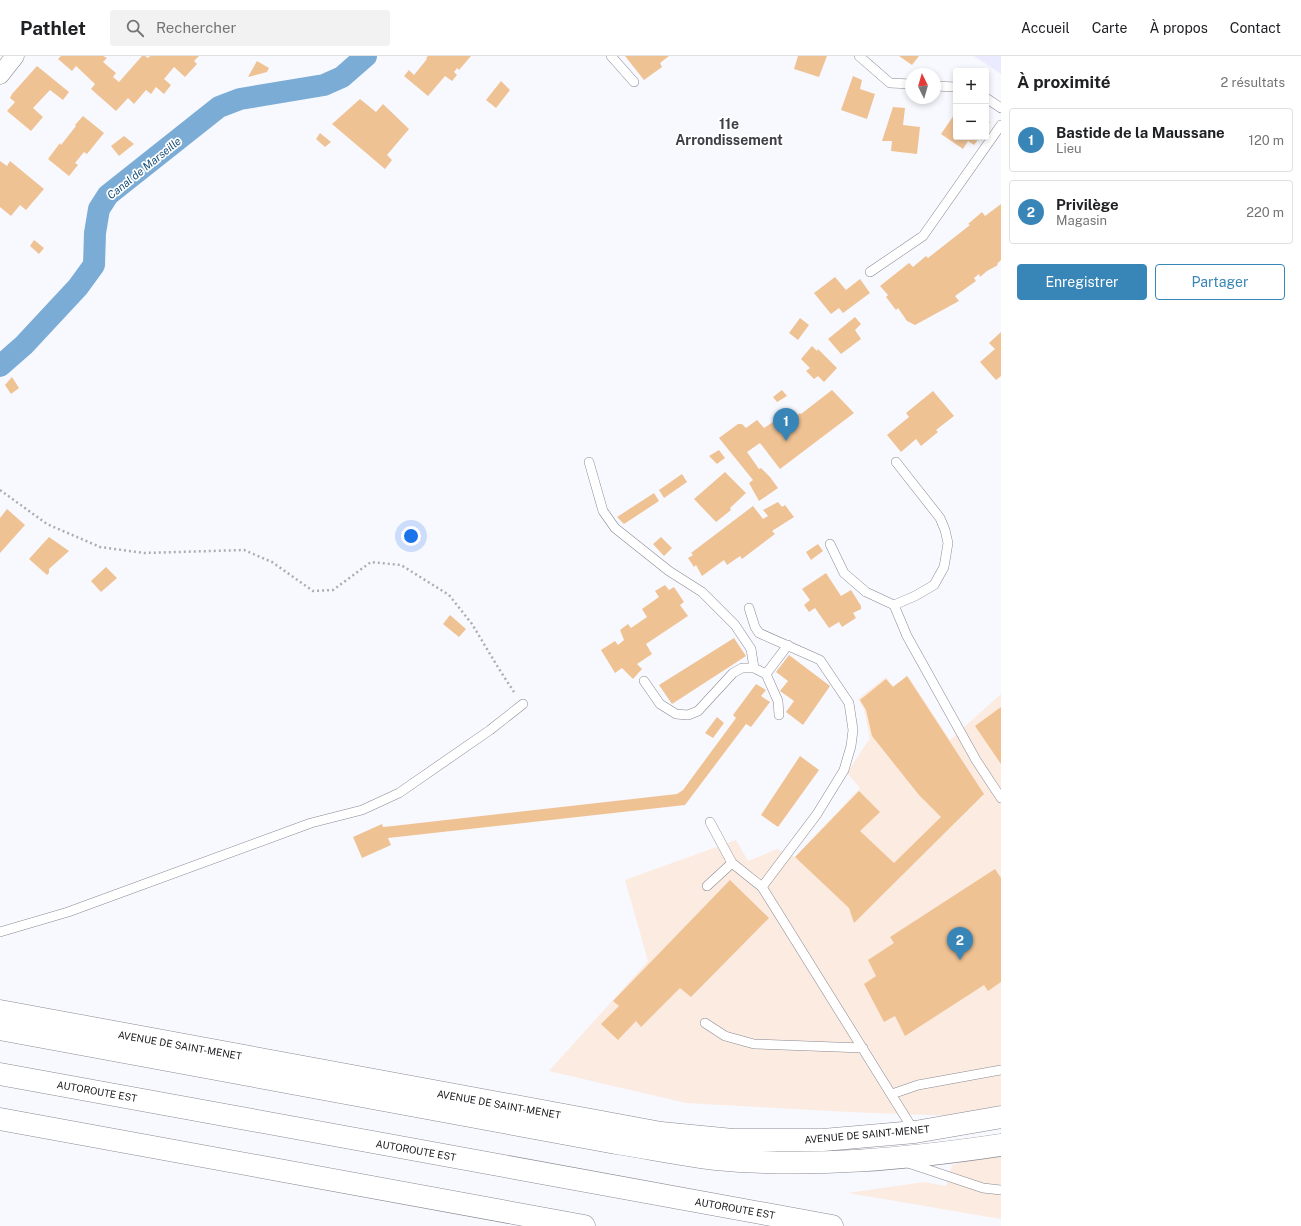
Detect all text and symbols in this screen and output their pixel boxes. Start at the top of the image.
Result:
search box [110,10,390,46]
text: Pathlet [20,17,86,39]
icon: search [124,17,146,39]
text: Rechercher [156,19,236,36]
text: Accueil [1021,20,1070,36]
text: Carte [1092,20,1128,36]
text: À propos [1150,20,1208,36]
text: Contact [1230,20,1281,36]
north arrow [905,68,941,104]
map controls [953,68,989,140]
button: + [953,68,989,104]
text: À proximité [1017,72,1111,92]
text: 2 résultats [1221,75,1285,90]
button: − [953,104,989,140]
district label: 11e Arrondissement [675,116,783,148]
text: Bastide de la Maussane [1056,124,1225,141]
text: 1 [1028,133,1034,148]
text: 120 m [1249,133,1284,148]
water label: Canal de Marseille [105,135,183,201]
text: Lieu [1056,141,1082,156]
text: Privilège [1056,196,1119,213]
text: 2 [1027,205,1035,220]
text: 220 m [1246,205,1284,220]
text: Magasin [1056,213,1107,228]
button: Enregistrer [1017,264,1147,300]
button: Partager [1155,264,1285,300]
pin: 1 [773,408,799,441]
your location [401,526,421,546]
pin: 2 [947,927,973,960]
street label: AVENUE DE SAINT-MENET [117,1028,243,1062]
street label: AUTOROUTE EST [56,1078,138,1104]
street label: AVENUE DE SAINT-MENET [436,1087,562,1121]
street label: AVENUE DE SAINT-MENET [804,1123,930,1145]
street label: AUTOROUTE EST [375,1137,457,1163]
street label: AUTOROUTE EST [694,1195,776,1221]

